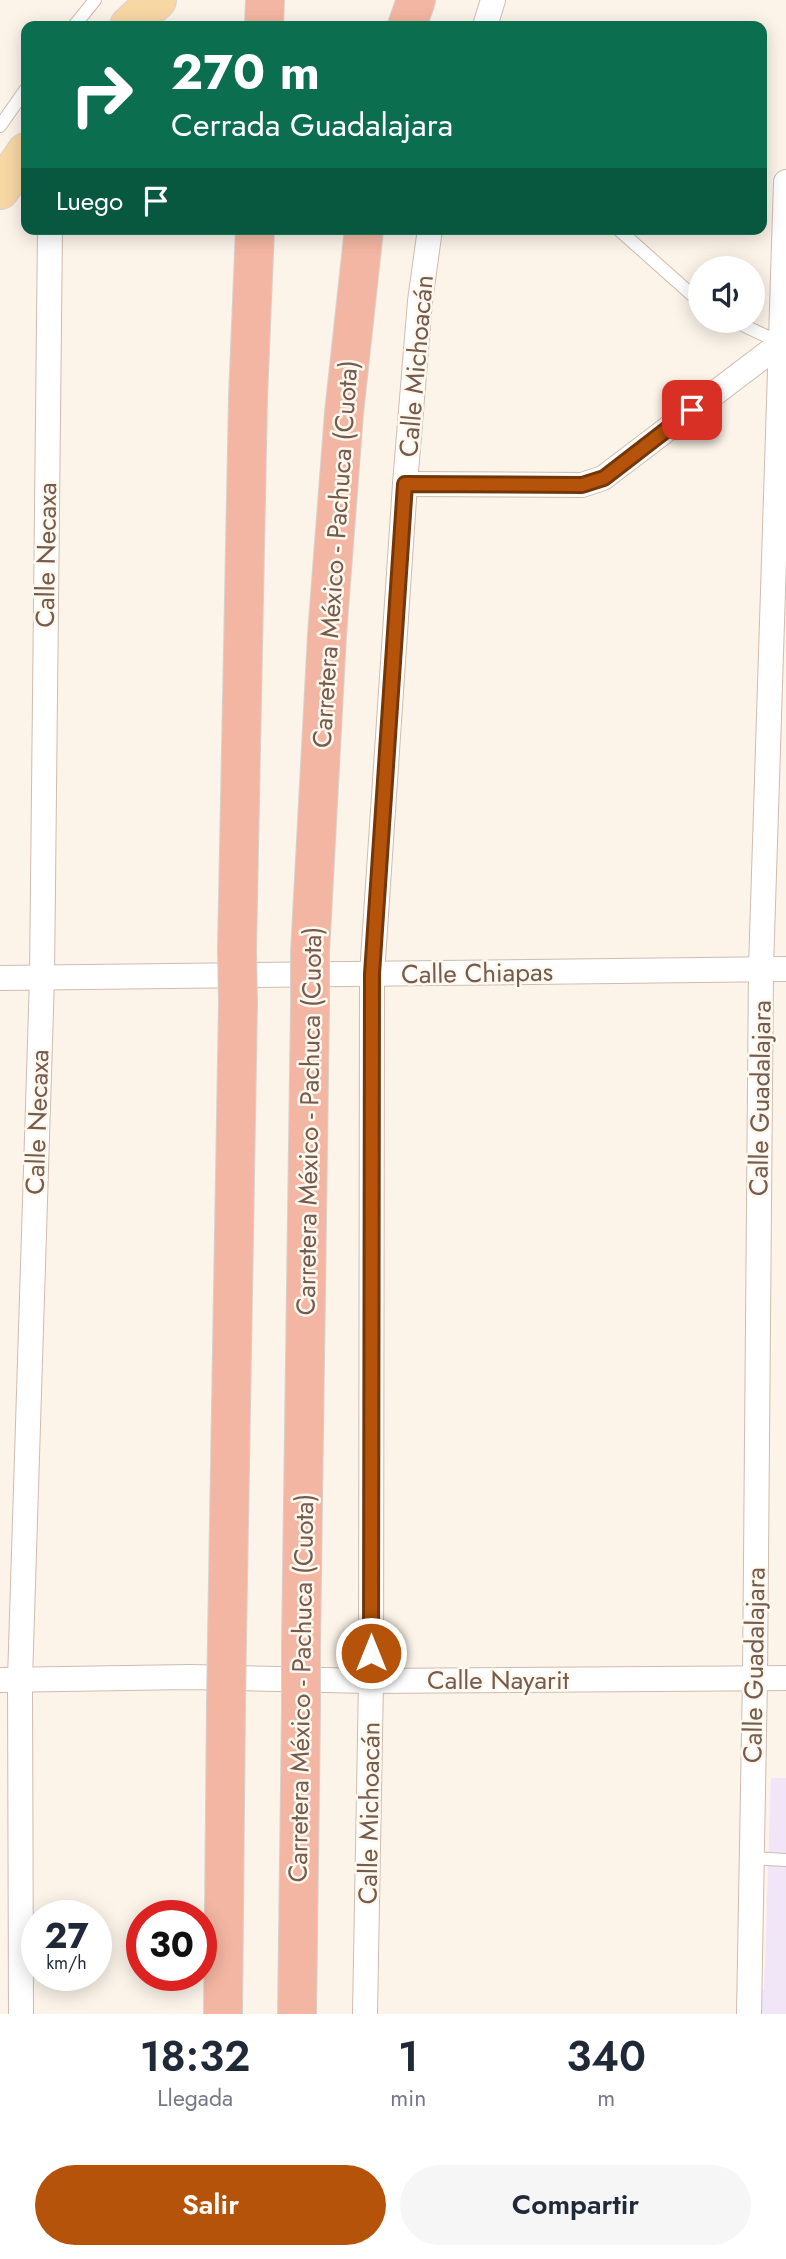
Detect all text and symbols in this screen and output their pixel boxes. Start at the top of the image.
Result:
text: 270 m [171,37,320,107]
icon: right [56,49,147,140]
text: Cerrada Guadalajara [171,102,453,148]
text: Luego [56,182,123,220]
icon: arrive [137,182,175,220]
map controls [688,256,765,333]
button: sound [688,256,765,333]
street label: Calle Michoacán [389,273,443,459]
street label: Carretera México - Pachuca (Cuota) [302,359,368,749]
pin [662,380,722,440]
icon: arrive [673,391,711,429]
street label: Calle Necaxa [26,482,66,628]
street label: Carretera México - Pachuca (Cuota) [287,926,331,1316]
street label: Calle Chiapas [401,953,553,993]
street label: Calle Guadalajara [739,1000,781,1196]
street label: Calle Necaxa [15,1049,59,1195]
street label: Carretera México - Pachuca (Cuota) [279,1493,323,1883]
street label: Calle Guadalajara [733,1567,775,1763]
position arrow [334,1616,408,1690]
street label: Calle Nayarit [427,1661,570,1699]
street label: Calle Michoacán [348,1721,390,1905]
speed limit sign: 30 [126,1900,217,1991]
text: 27 [44,1911,89,1961]
text: km/h [46,1950,87,1976]
text: 18:32 [140,2026,251,2087]
text: 1 [398,2026,419,2087]
text: 340 [566,2026,646,2087]
text: Llegada [157,2081,233,2115]
text: min [390,2081,426,2115]
text: m [597,2081,615,2115]
button: Salir [35,2165,386,2245]
button: Compartir [400,2165,751,2245]

